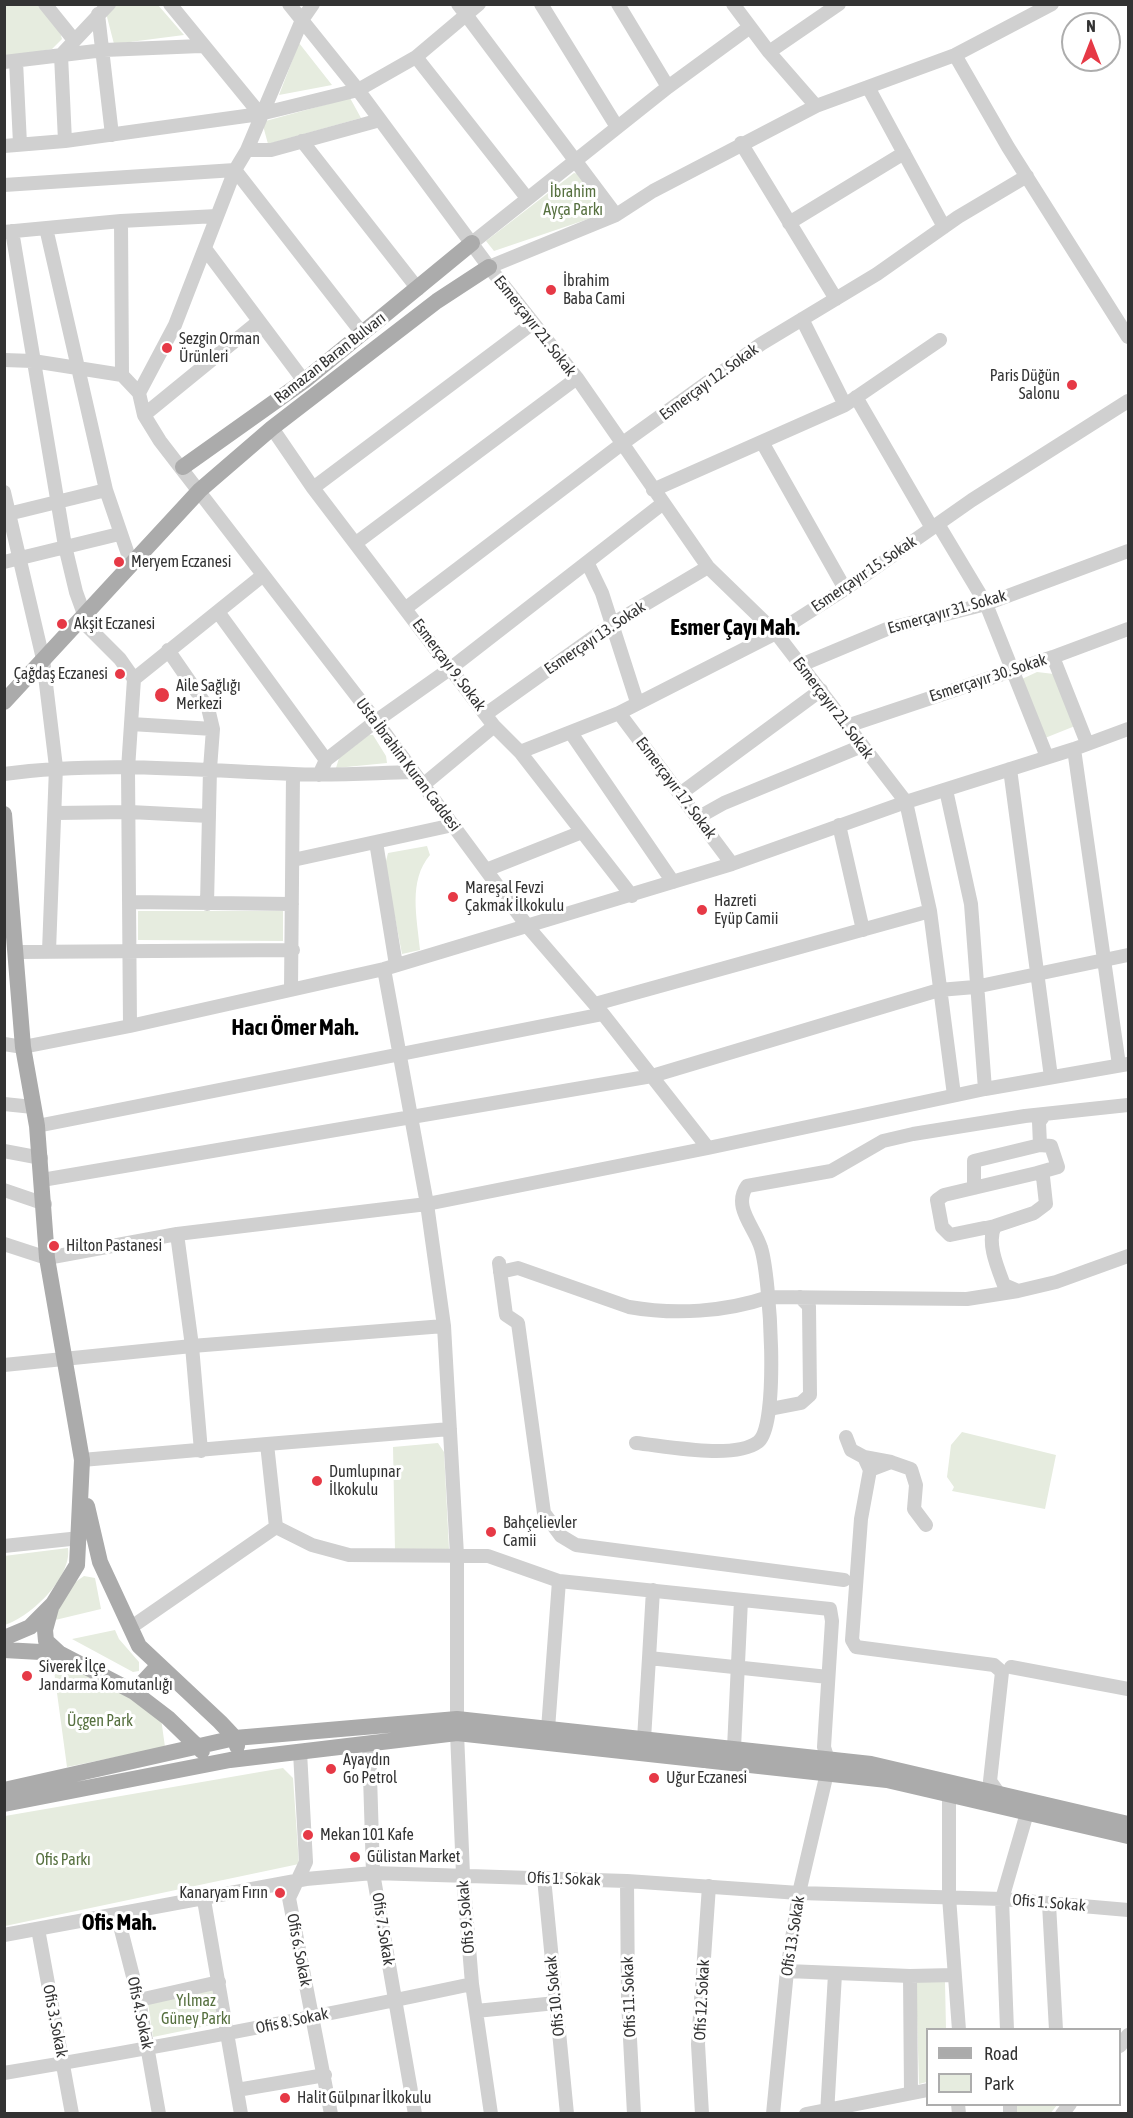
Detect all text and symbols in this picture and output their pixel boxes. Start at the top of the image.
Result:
north arrow [1061,12,1121,72]
text: N [1086,17,1096,35]
park label: İbrahim Ayça Parkı [543,182,603,220]
place label: İbrahim Baba Cami [563,271,625,309]
street label: Esmerçayır 21. Sokak [490,272,580,380]
marker: İbrahim Baba Cami [544,283,558,297]
street label: Ramazan Baran Bulvarı [270,309,390,407]
place label: Sezgin Orman Ürünleri [179,329,260,367]
street label: Esmerçayı 12. Sokak [656,340,762,424]
marker: Sezgin Orman Ürünleri [160,341,174,355]
place label: Paris Düğün Salonu [990,366,1060,404]
marker: Paris Düğün Salonu [1065,378,1079,392]
street label: Esmerçayır 15. Sokak [808,532,920,616]
place label: Meryem Eczanesi [131,552,231,572]
marker: Meryem Eczanesi [112,555,126,569]
street label: Esmerçayır 31. Sokak [886,586,1008,638]
street label: Esmerçayı 13. Sokak [541,597,649,679]
place label: Akşit Eczanesi [74,614,155,634]
street label: Esmerçayı 9. Sokak [408,615,490,715]
district label: Esmer Çayı Mah. [670,615,800,641]
marker: Akşit Eczanesi [55,617,69,631]
street label: Esmerçayır 30. Sokak [927,650,1049,706]
street label: Esmerçayır 21. Sokak [789,653,877,763]
place label: Çağdaş Eczanesi [14,664,108,684]
marker: Çağdaş Eczanesi [113,667,127,681]
place label: Aile Sağlığı Merkezi [176,676,241,714]
marker: Aile Sağlığı Merkezi [153,686,171,704]
street label: Usta İbrahim Kuran Caddesi [352,695,464,835]
street label: Esmerçayır 17. Sokak [632,733,720,843]
place label: Mareşal Fevzi Çakmak İlkokulu [465,878,564,916]
marker: Mareşal Fevzi Çakmak İlkokulu [446,890,460,904]
place label: Hazreti Eyüp Camii [714,891,778,929]
marker: Hazreti Eyüp Camii [695,903,709,917]
district label: Hacı Ömer Mah. [232,1015,358,1041]
place label: Hilton Pastanesi [66,1236,162,1256]
marker: Hilton Pastanesi [47,1239,61,1253]
place label: Dumlupınar İlkokulu [329,1462,400,1500]
marker: Dumlupınar İlkokulu [310,1474,324,1488]
place label: Bahçelievler Camii [503,1513,577,1551]
marker: Bahçelievler Camii [484,1525,498,1539]
place label: Siverek İlçe Jandarma Komutanlığı [39,1657,173,1695]
marker: Siverek İlçe Jandarma Komutanlığı [20,1669,34,1683]
park label: Üçgen Park [67,1711,133,1731]
place label: Ayaydın Go Petrol [343,1750,397,1788]
marker: Ayaydın Go Petrol [324,1762,338,1776]
place label: Uğur Eczanesi [666,1768,747,1788]
marker: Uğur Eczanesi [647,1771,661,1785]
place label: Mekan 101 Kafe [320,1825,414,1845]
marker: Mekan 101 Kafe [301,1828,315,1842]
place label: Gülistan Market [367,1847,460,1867]
park label: Ofis Parkı [35,1850,91,1870]
marker: Gülistan Market [348,1850,362,1864]
street label: Ofis 1. Sokak [527,1868,601,1890]
street label: Ofis 9. Sokak [453,1880,479,1954]
place label: Kanaryam Fırın [179,1883,268,1903]
marker: Kanaryam Fırın [273,1886,287,1900]
street label: Ofis 1. Sokak [1012,1890,1086,1916]
street label: Ofis 7. Sokak [368,1891,398,1967]
street label: Ofis 13. Sokak [777,1894,809,1978]
district label: Ofis Mah. [82,1910,156,1936]
street label: Ofis 6. Sokak [283,1912,315,1988]
street label: Ofis 10. Sokak [541,1955,569,2037]
street label: Ofis 11. Sokak [618,1956,640,2038]
street label: Ofis 12. Sokak [690,1959,714,2041]
street label: Ofis 4. Sokak [123,1975,157,2051]
street label: Ofis 3. Sokak [39,1983,71,2059]
park label: Yılmaz Güney Parkı [161,1991,231,2029]
street label: Ofis 8. Sokak [254,2004,330,2038]
legend [926,2028,1121,2106]
text: Road [984,2043,1018,2064]
text: Park [984,2073,1014,2094]
place label: Halit Gülpınar İlkokulu [297,2088,432,2108]
marker: Halit Gülpınar İlkokulu [278,2091,292,2105]

